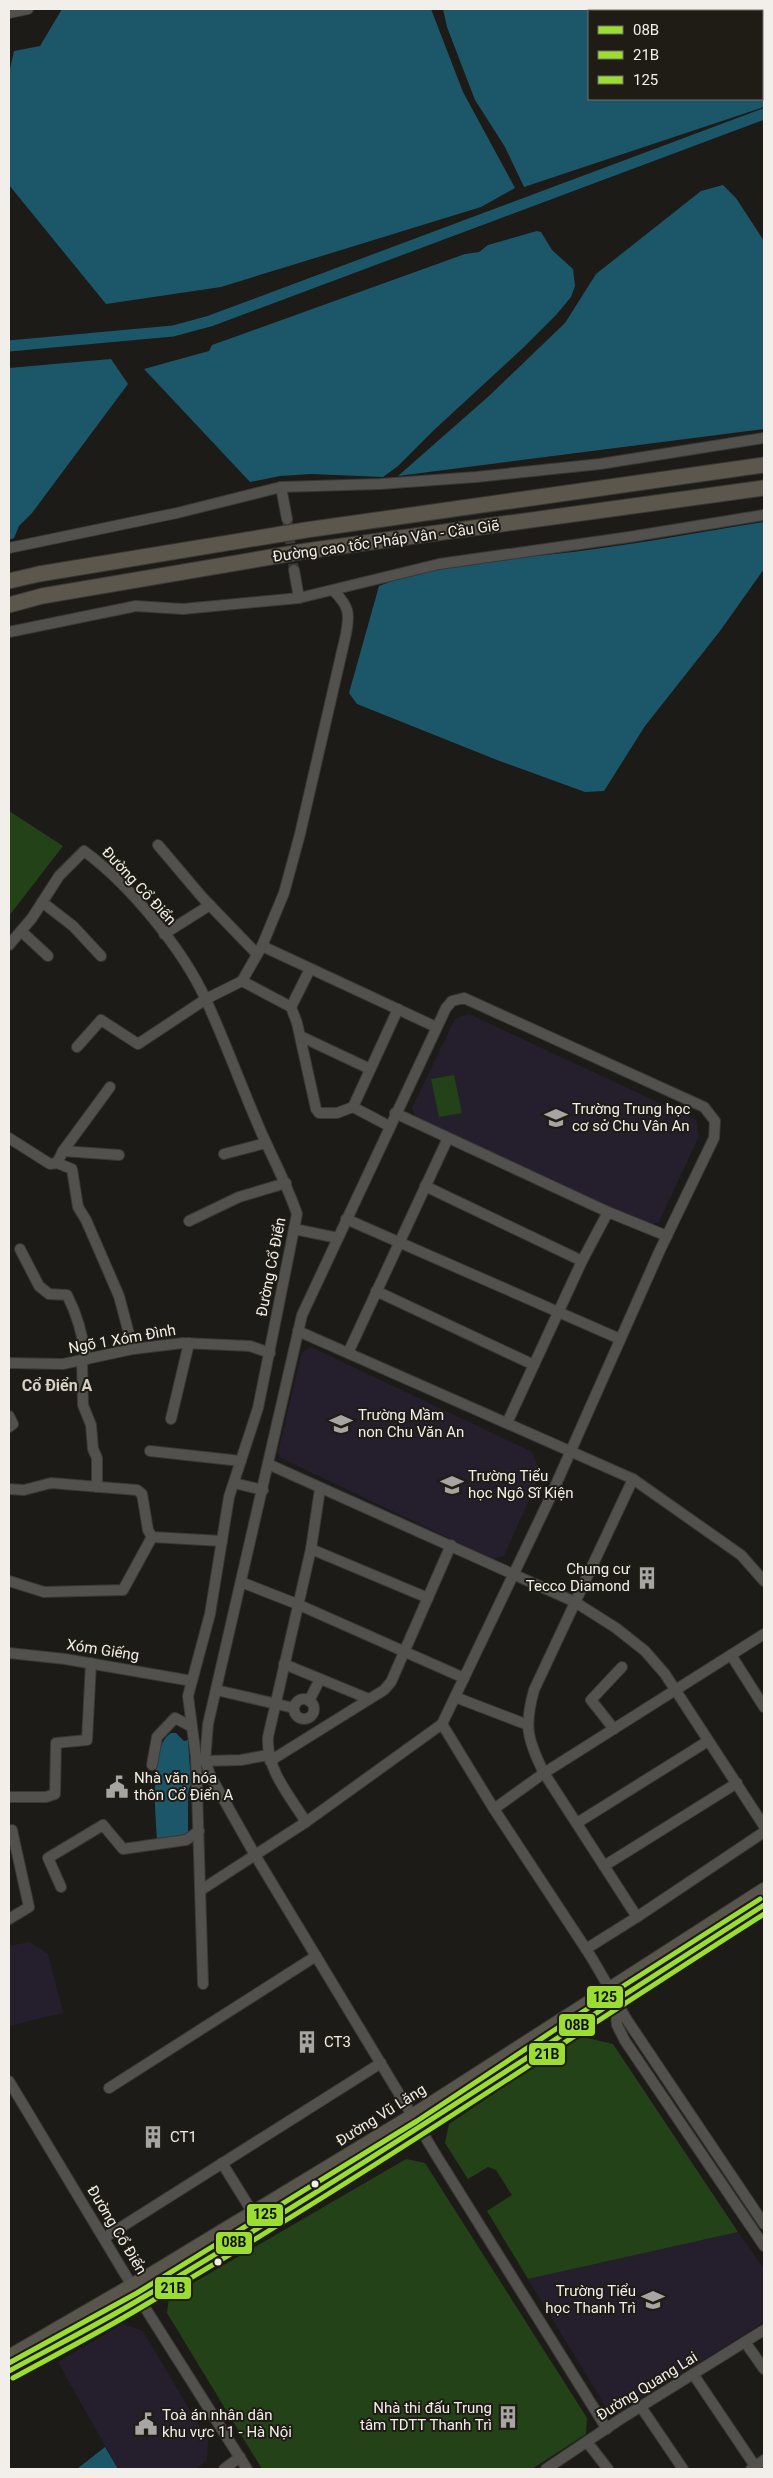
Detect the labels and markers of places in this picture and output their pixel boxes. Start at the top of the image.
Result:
place label: Trường Trung học cơ sở Chu Vân An [572,1100,690,1135]
school or university icon: Trường Trung học cơ sở Chu Vân An [543,1105,569,1131]
place label: Trường Mầm non Chu Văn An [358,1406,464,1441]
school or university icon: Trường Mầm non Chu Văn An [328,1411,354,1437]
place label: Trường Tiểu học Ngô Sĩ Kiện [468,1467,573,1502]
school or university icon: Trường Tiểu học Ngô Sĩ Kiện [439,1472,465,1498]
place label: Chung cư Tecco Diamond [526,1560,631,1595]
building icon: Chung cư Tecco Diamond [634,1565,660,1591]
place label: Nhà văn hóa thôn Cổ Điển A [134,1769,233,1804]
public building icon: Nhà văn hóa thôn Cổ Điển A [104,1774,130,1800]
building icon: CT3 [294,2029,320,2055]
place label: CT3 [324,2033,351,2051]
building icon: CT1 [140,2124,166,2150]
place label: CT1 [170,2128,197,2146]
unlabelled marker [310,2179,320,2189]
unlabelled marker [213,2257,223,2267]
place label: Trường Tiểu học Thanh Trì [545,2282,636,2317]
school or university icon: Trường Tiểu học Thanh Trì [640,2287,666,2313]
place label: Nhà thi đấu Trung tâm TDTT Thanh Trì [360,2399,492,2434]
building icon: Nhà thi đấu Trung tâm TDTT Thanh Trì [495,2404,521,2430]
place label: Toà án nhân dân khu vực 11 - Hà Nội [162,2406,292,2441]
public building icon: Toà án nhân dân khu vực 11 - Hà Nội [133,2411,159,2437]

